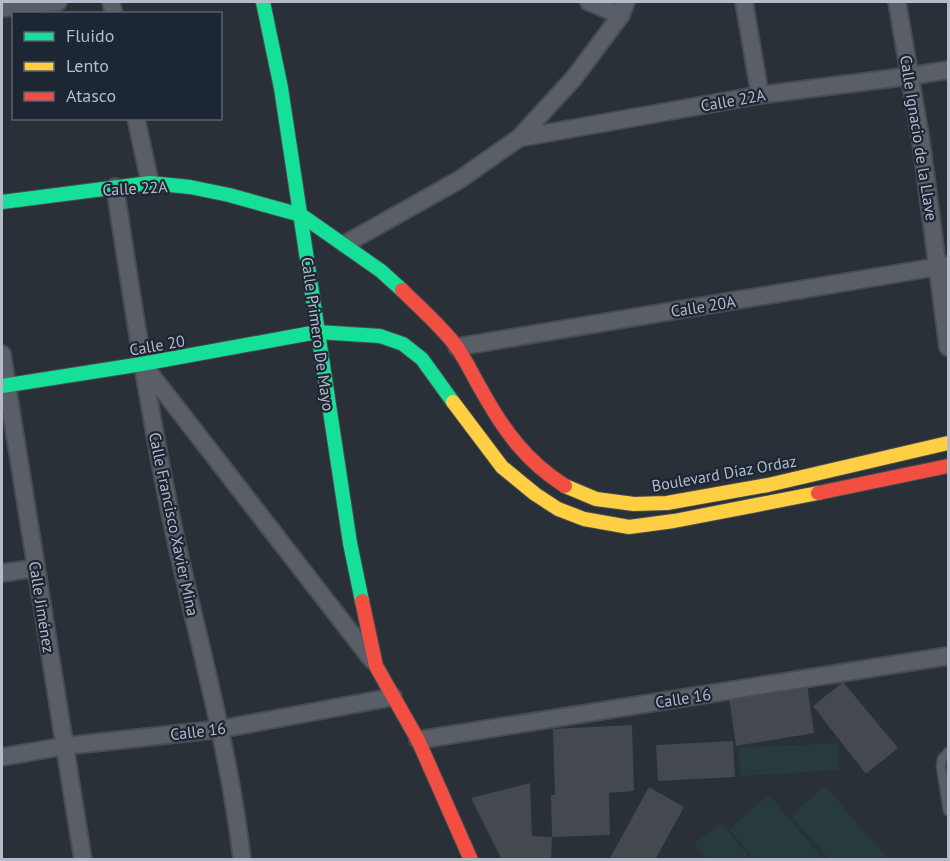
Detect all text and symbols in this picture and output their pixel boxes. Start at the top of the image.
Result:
legend [12,12,222,120]
text: Fluido [66,24,114,47]
text: Lento [66,54,109,77]
street label: Calle Ignacio de la Llave [896,54,942,222]
text: Atasco [66,84,116,107]
street label: Calle 22A [699,84,768,116]
street label: Calle 22A [102,176,169,200]
street label: Calle Primero De Mayo [297,256,339,412]
street label: Calle 20A [669,291,737,321]
street label: Calle 20 [128,330,187,360]
street label: Calle Francisco Xavier Mina [145,430,203,618]
street label: Boulevard Díaz Ordaz [650,450,798,496]
street label: Calle Jiménez [25,560,59,654]
street label: Calle 16 [654,684,712,712]
street label: Calle 16 [169,718,227,744]

